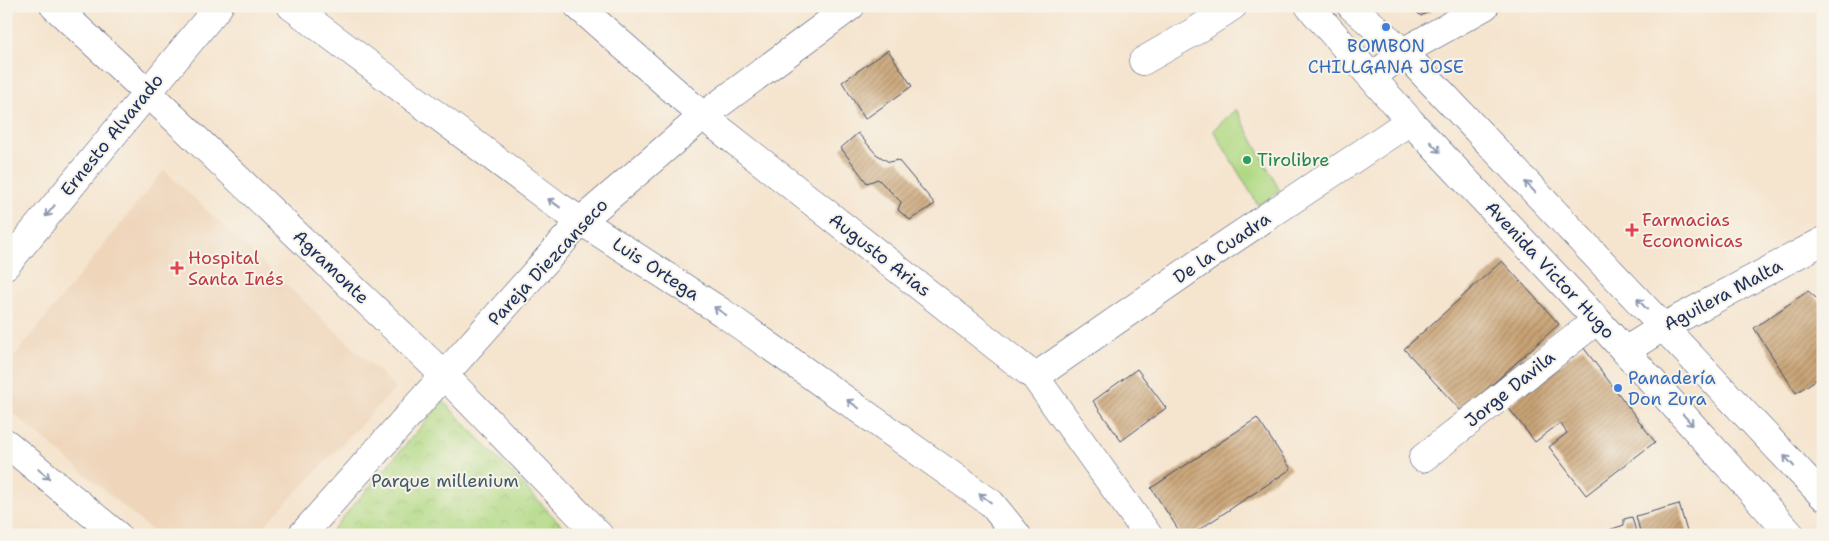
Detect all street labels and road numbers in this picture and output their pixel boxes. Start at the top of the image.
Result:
street label: Ernesto Alvarado [55,69,169,201]
street label: Pareja Diezcanseco [483,193,613,331]
street label: Avenida Victor Hugo [1480,196,1620,344]
street label: De la Cuadra [1169,207,1275,289]
street label: Augusto Arias [824,208,936,302]
street label: Agramonte [288,225,374,309]
street label: Luis Ortega [608,232,704,306]
street label: Aguilera Malta [1659,254,1787,336]
street label: Jorge Davila [1460,345,1560,433]

